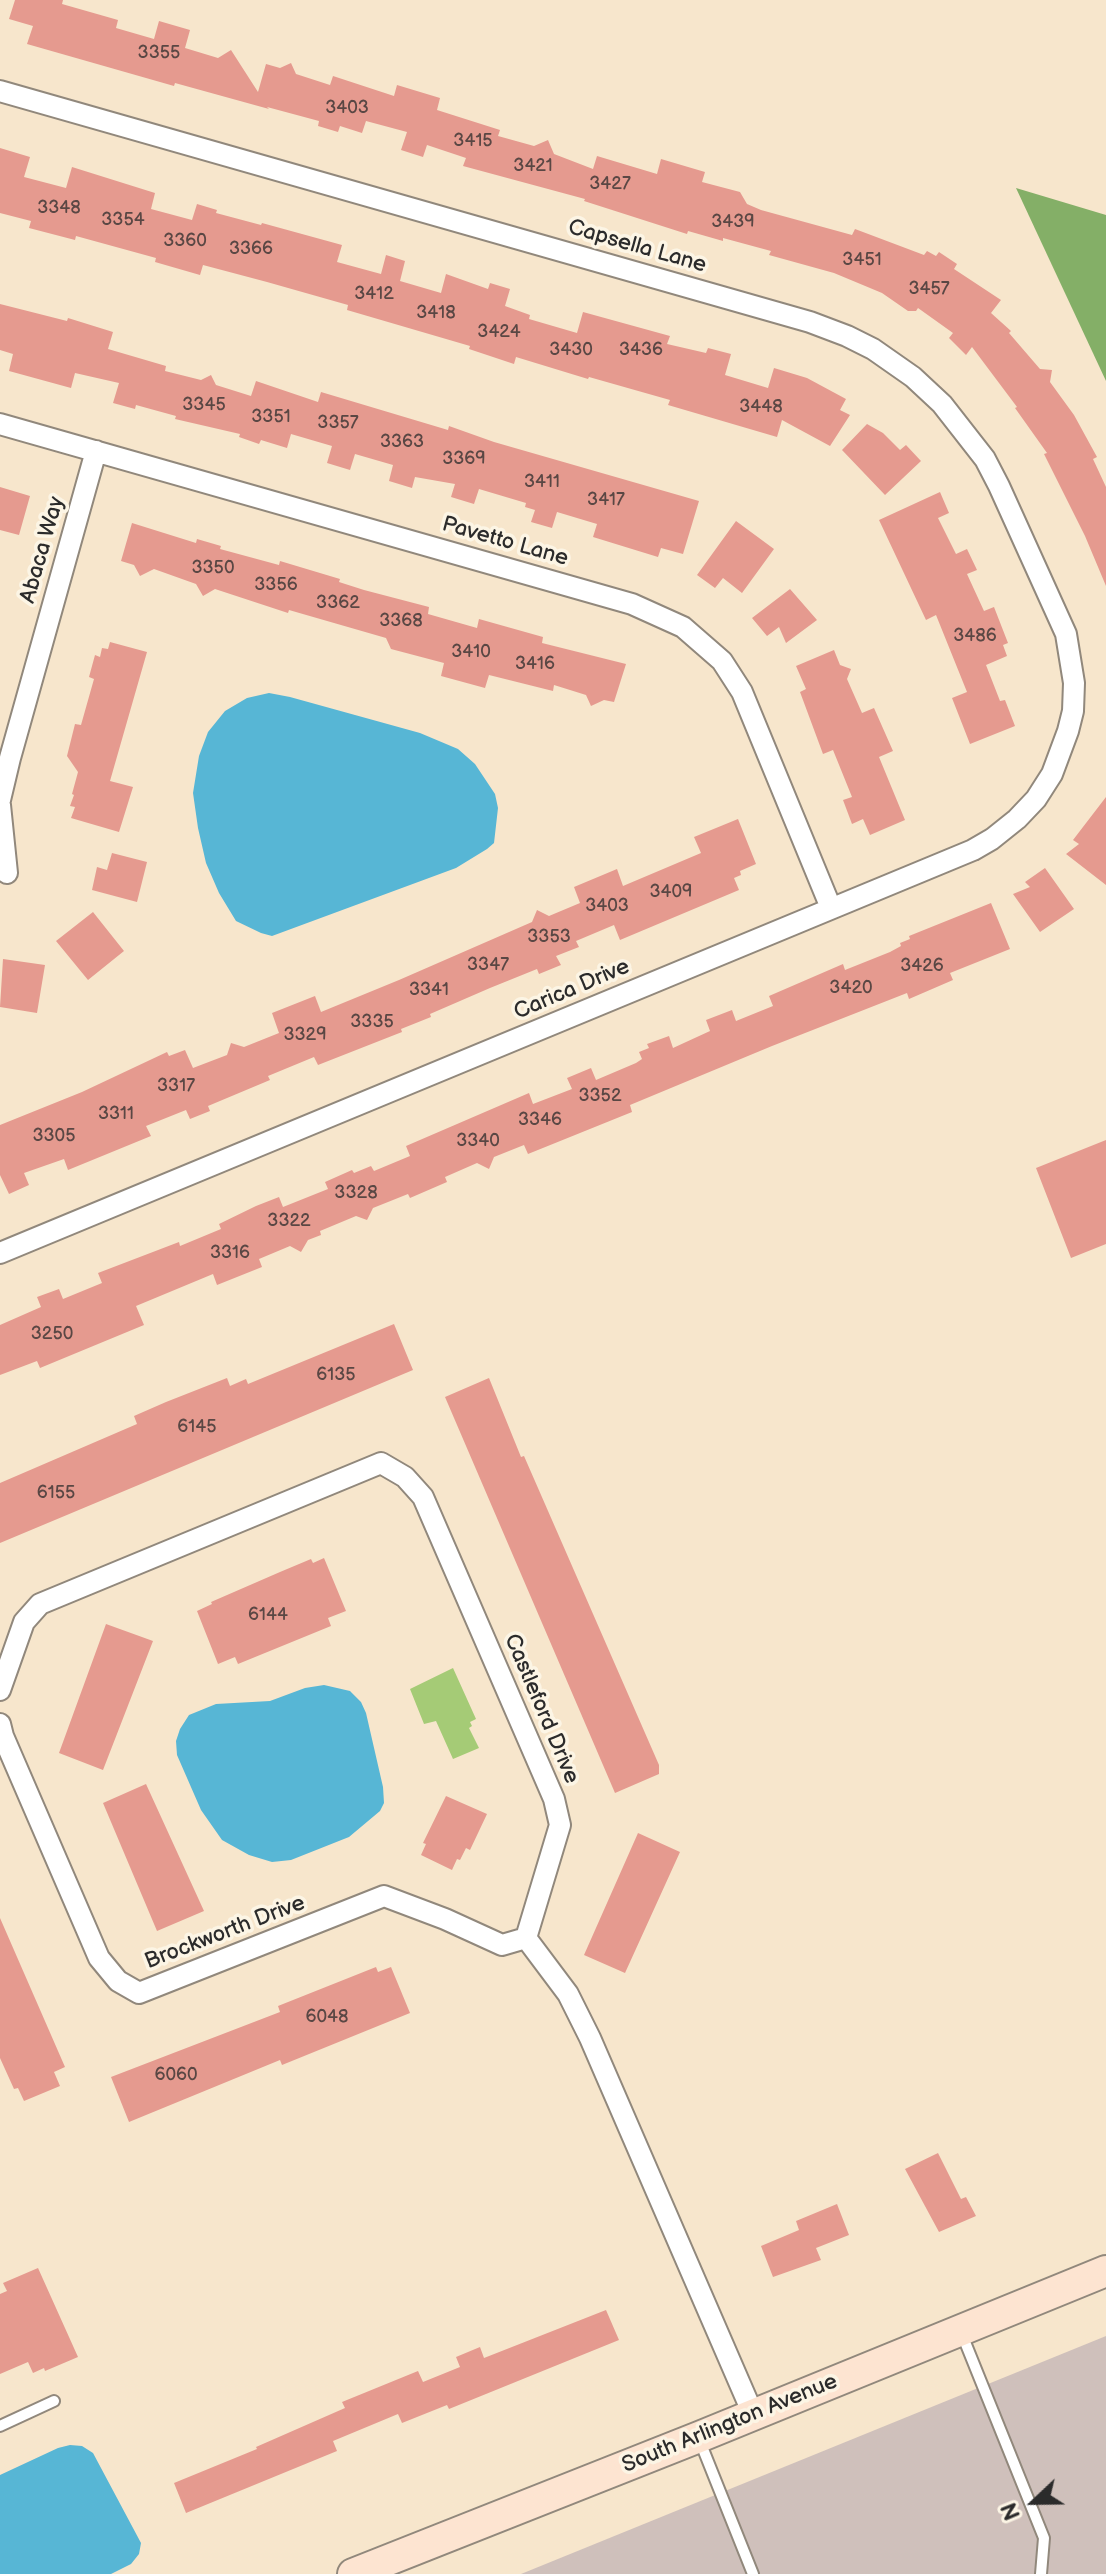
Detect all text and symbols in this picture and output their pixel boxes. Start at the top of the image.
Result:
house number: 3355 [138,42,180,64]
house number: 3403 [325,97,369,119]
house number: 3415 [453,130,493,152]
house number: 3421 [513,155,553,177]
house number: 3427 [589,173,631,195]
house number: 3348 [37,197,81,219]
house number: 3354 [101,209,145,231]
house number: 3439 [711,211,755,233]
street label: Capsella Lane [565,215,709,279]
house number: 3360 [163,230,207,252]
house number: 3366 [229,238,273,260]
house number: 3451 [842,249,882,271]
house number: 3457 [908,278,950,300]
house number: 3412 [354,283,394,305]
house number: 3418 [416,302,456,324]
house number: 3424 [477,321,521,343]
house number: 3430 [549,339,593,361]
house number: 3436 [619,339,663,361]
house number: 3345 [182,394,226,416]
house number: 3448 [739,396,783,418]
house number: 3351 [251,406,291,428]
house number: 3357 [317,412,359,434]
house number: 3363 [380,431,424,453]
house number: 3369 [442,448,486,470]
house number: 3411 [524,471,560,493]
house number: 3417 [587,489,625,511]
street label: Abaca Way [15,494,71,606]
street label: Pavetto Lane [439,511,571,573]
house number: 3350 [191,557,235,579]
house number: 3356 [254,574,298,596]
house number: 3362 [316,592,360,614]
house number: 3368 [379,610,423,632]
house number: 3486 [953,625,997,647]
house number: 3410 [451,641,491,663]
house number: 3416 [515,653,555,675]
house number: 3409 [649,881,693,903]
house number: 3403 [585,895,629,917]
house number: 3353 [527,926,571,948]
house number: 3347 [467,954,509,976]
street label: Carica Drive [510,954,634,1026]
house number: 3426 [900,955,944,977]
house number: 3420 [829,977,873,999]
house number: 3341 [409,979,449,1001]
house number: 3335 [350,1011,394,1033]
house number: 3329 [283,1024,327,1046]
house number: 3317 [157,1075,195,1097]
house number: 3352 [578,1085,622,1107]
house number: 3311 [98,1103,134,1125]
house number: 3346 [518,1109,562,1131]
house number: 3305 [32,1125,76,1147]
house number: 3340 [456,1130,500,1152]
house number: 3328 [334,1182,378,1204]
house number: 3322 [267,1210,311,1232]
house number: 3316 [210,1242,250,1264]
house number: 3250 [31,1323,73,1345]
house number: 6135 [316,1364,356,1386]
house number: 6145 [177,1416,217,1438]
house number: 6155 [37,1482,75,1504]
house number: 6144 [248,1604,288,1626]
street label: Castleford Drive [498,1630,584,1788]
street label: Brockworth Drive [141,1890,309,1976]
house number: 6048 [305,2006,349,2028]
house number: 6060 [154,2064,198,2086]
street label: South Arlington Avenue [618,2369,842,2479]
north arrow [994,2462,1074,2542]
text: N [996,2498,1027,2524]

